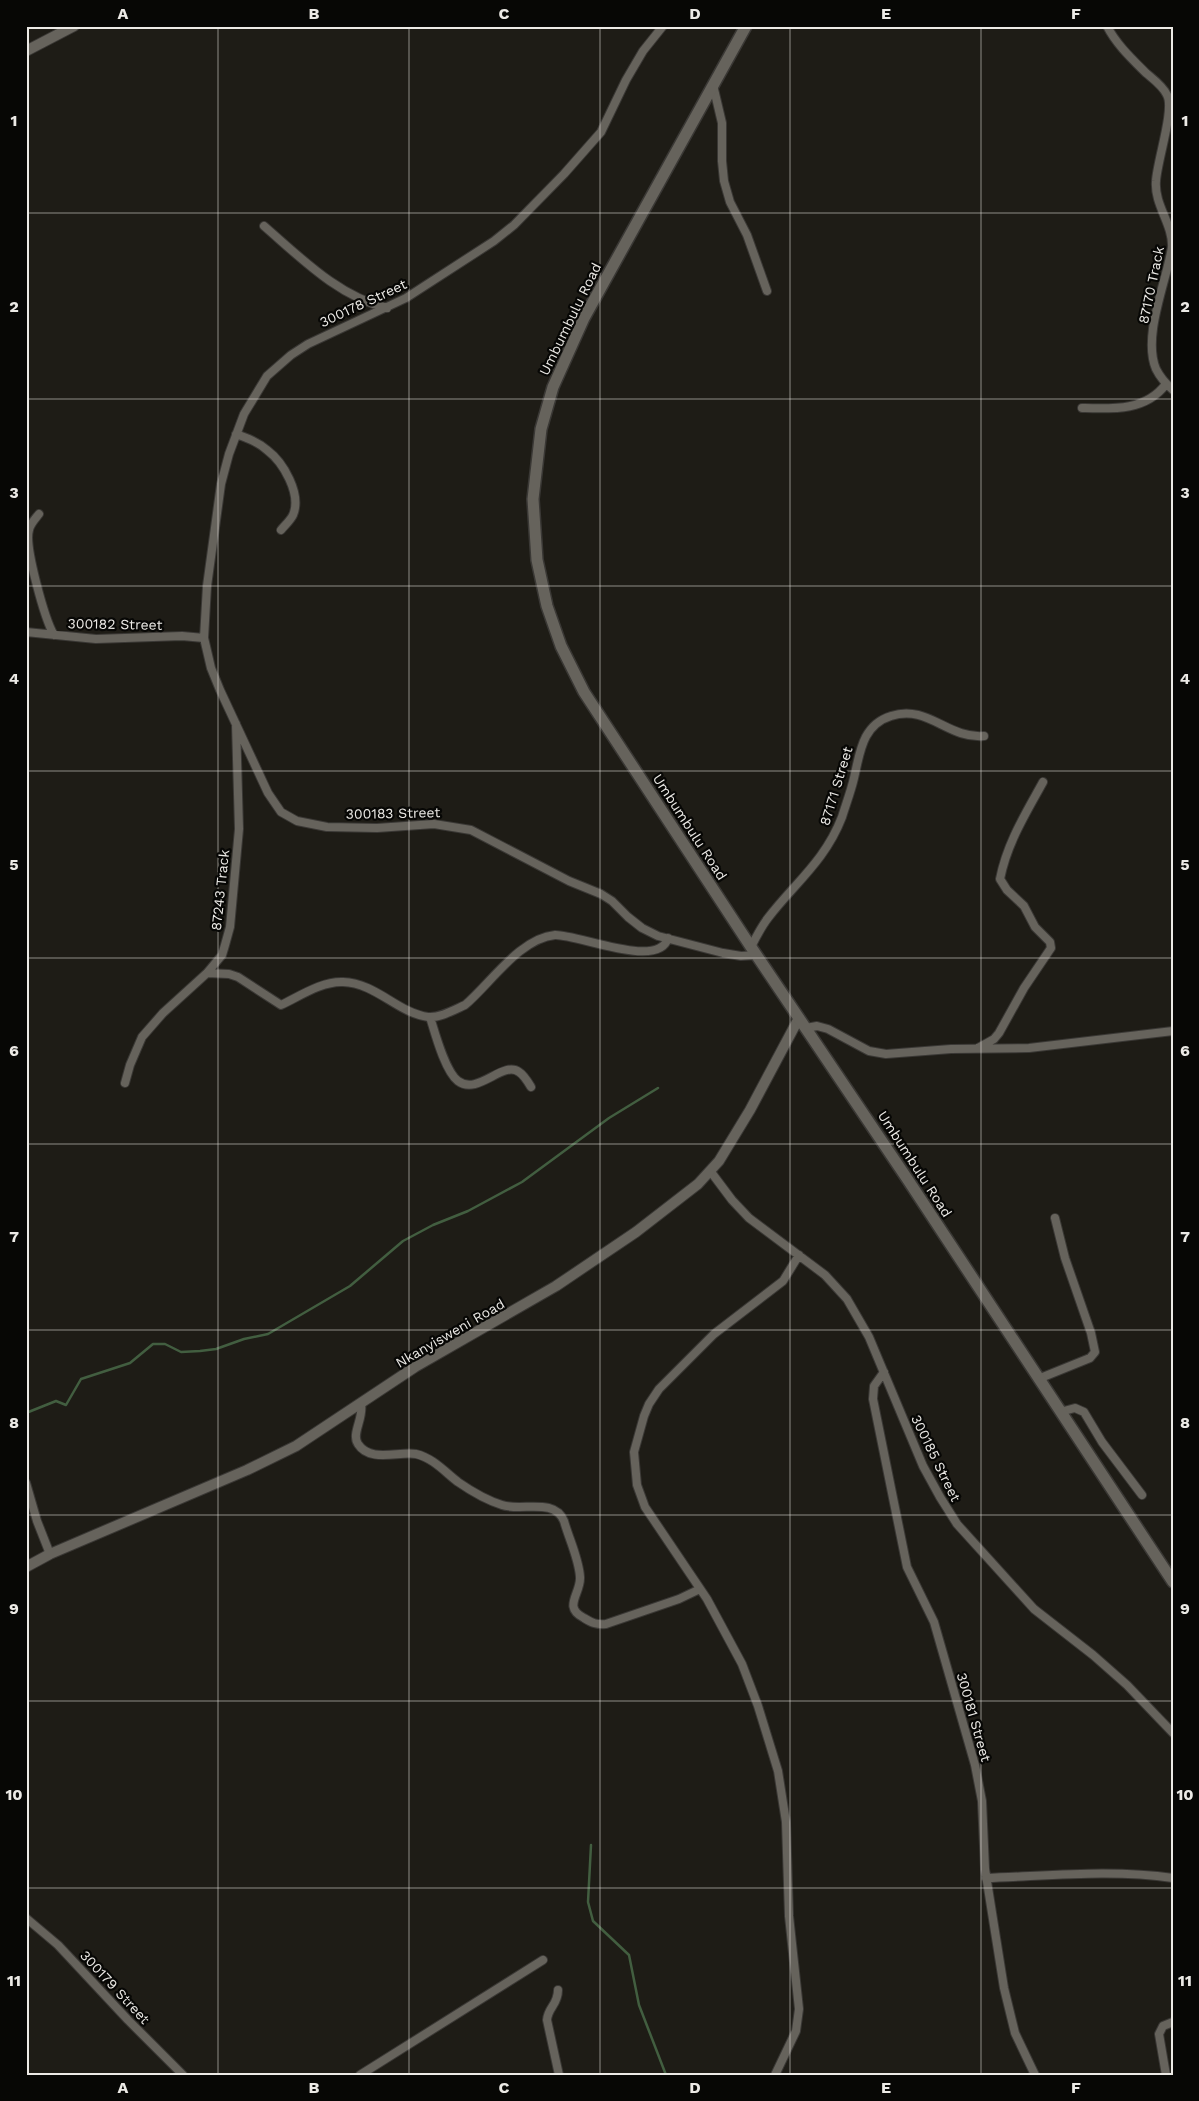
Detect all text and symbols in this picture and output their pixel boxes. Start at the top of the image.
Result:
text: A [118,4,129,23]
text: B [309,4,320,23]
text: C [499,4,510,23]
text: D [689,4,701,23]
text: E [881,4,891,23]
text: F [1071,4,1081,23]
text: 1 [11,111,17,130]
text: 1 [1182,111,1188,130]
street label: 87170 Track [1135,245,1167,325]
street label: Umbumbulu Road [536,260,604,378]
street label: 300178 Street [317,276,409,330]
text: 2 [9,297,19,316]
text: 2 [1180,297,1190,316]
text: 3 [9,483,19,502]
text: 3 [1180,483,1190,502]
street label: 300182 Street [67,615,163,633]
text: 4 [9,669,19,688]
text: 4 [1180,669,1190,688]
street label: 87171 Street [816,745,856,827]
street label: Umbumbulu Road [650,771,730,883]
street label: 300183 Street [346,804,440,822]
street label: 87243 Track [208,849,232,931]
text: 5 [9,855,19,874]
text: 5 [1180,855,1190,874]
text: 6 [9,1041,19,1060]
text: 6 [1180,1041,1190,1060]
street label: Umbumbulu Road [875,1108,955,1220]
text: 7 [9,1227,19,1246]
text: 7 [1180,1227,1190,1246]
street label: Nkanyisweni Road [393,1295,507,1371]
street label: 300185 Street [908,1412,964,1504]
text: 8 [9,1413,19,1432]
text: 8 [1180,1413,1190,1432]
text: 9 [9,1599,19,1618]
text: 9 [1180,1599,1190,1618]
street label: 300181 Street [954,1671,994,1764]
text: 10 [5,1785,23,1804]
text: 10 [1176,1785,1194,1804]
street label: 300179 Street [77,1947,153,2027]
text: 11 [7,1971,21,1990]
text: 11 [1178,1971,1192,1990]
text: A [118,2078,129,2097]
text: B [309,2078,320,2097]
text: C [499,2078,510,2097]
text: D [689,2078,701,2097]
text: E [881,2078,891,2097]
text: F [1071,2078,1081,2097]

